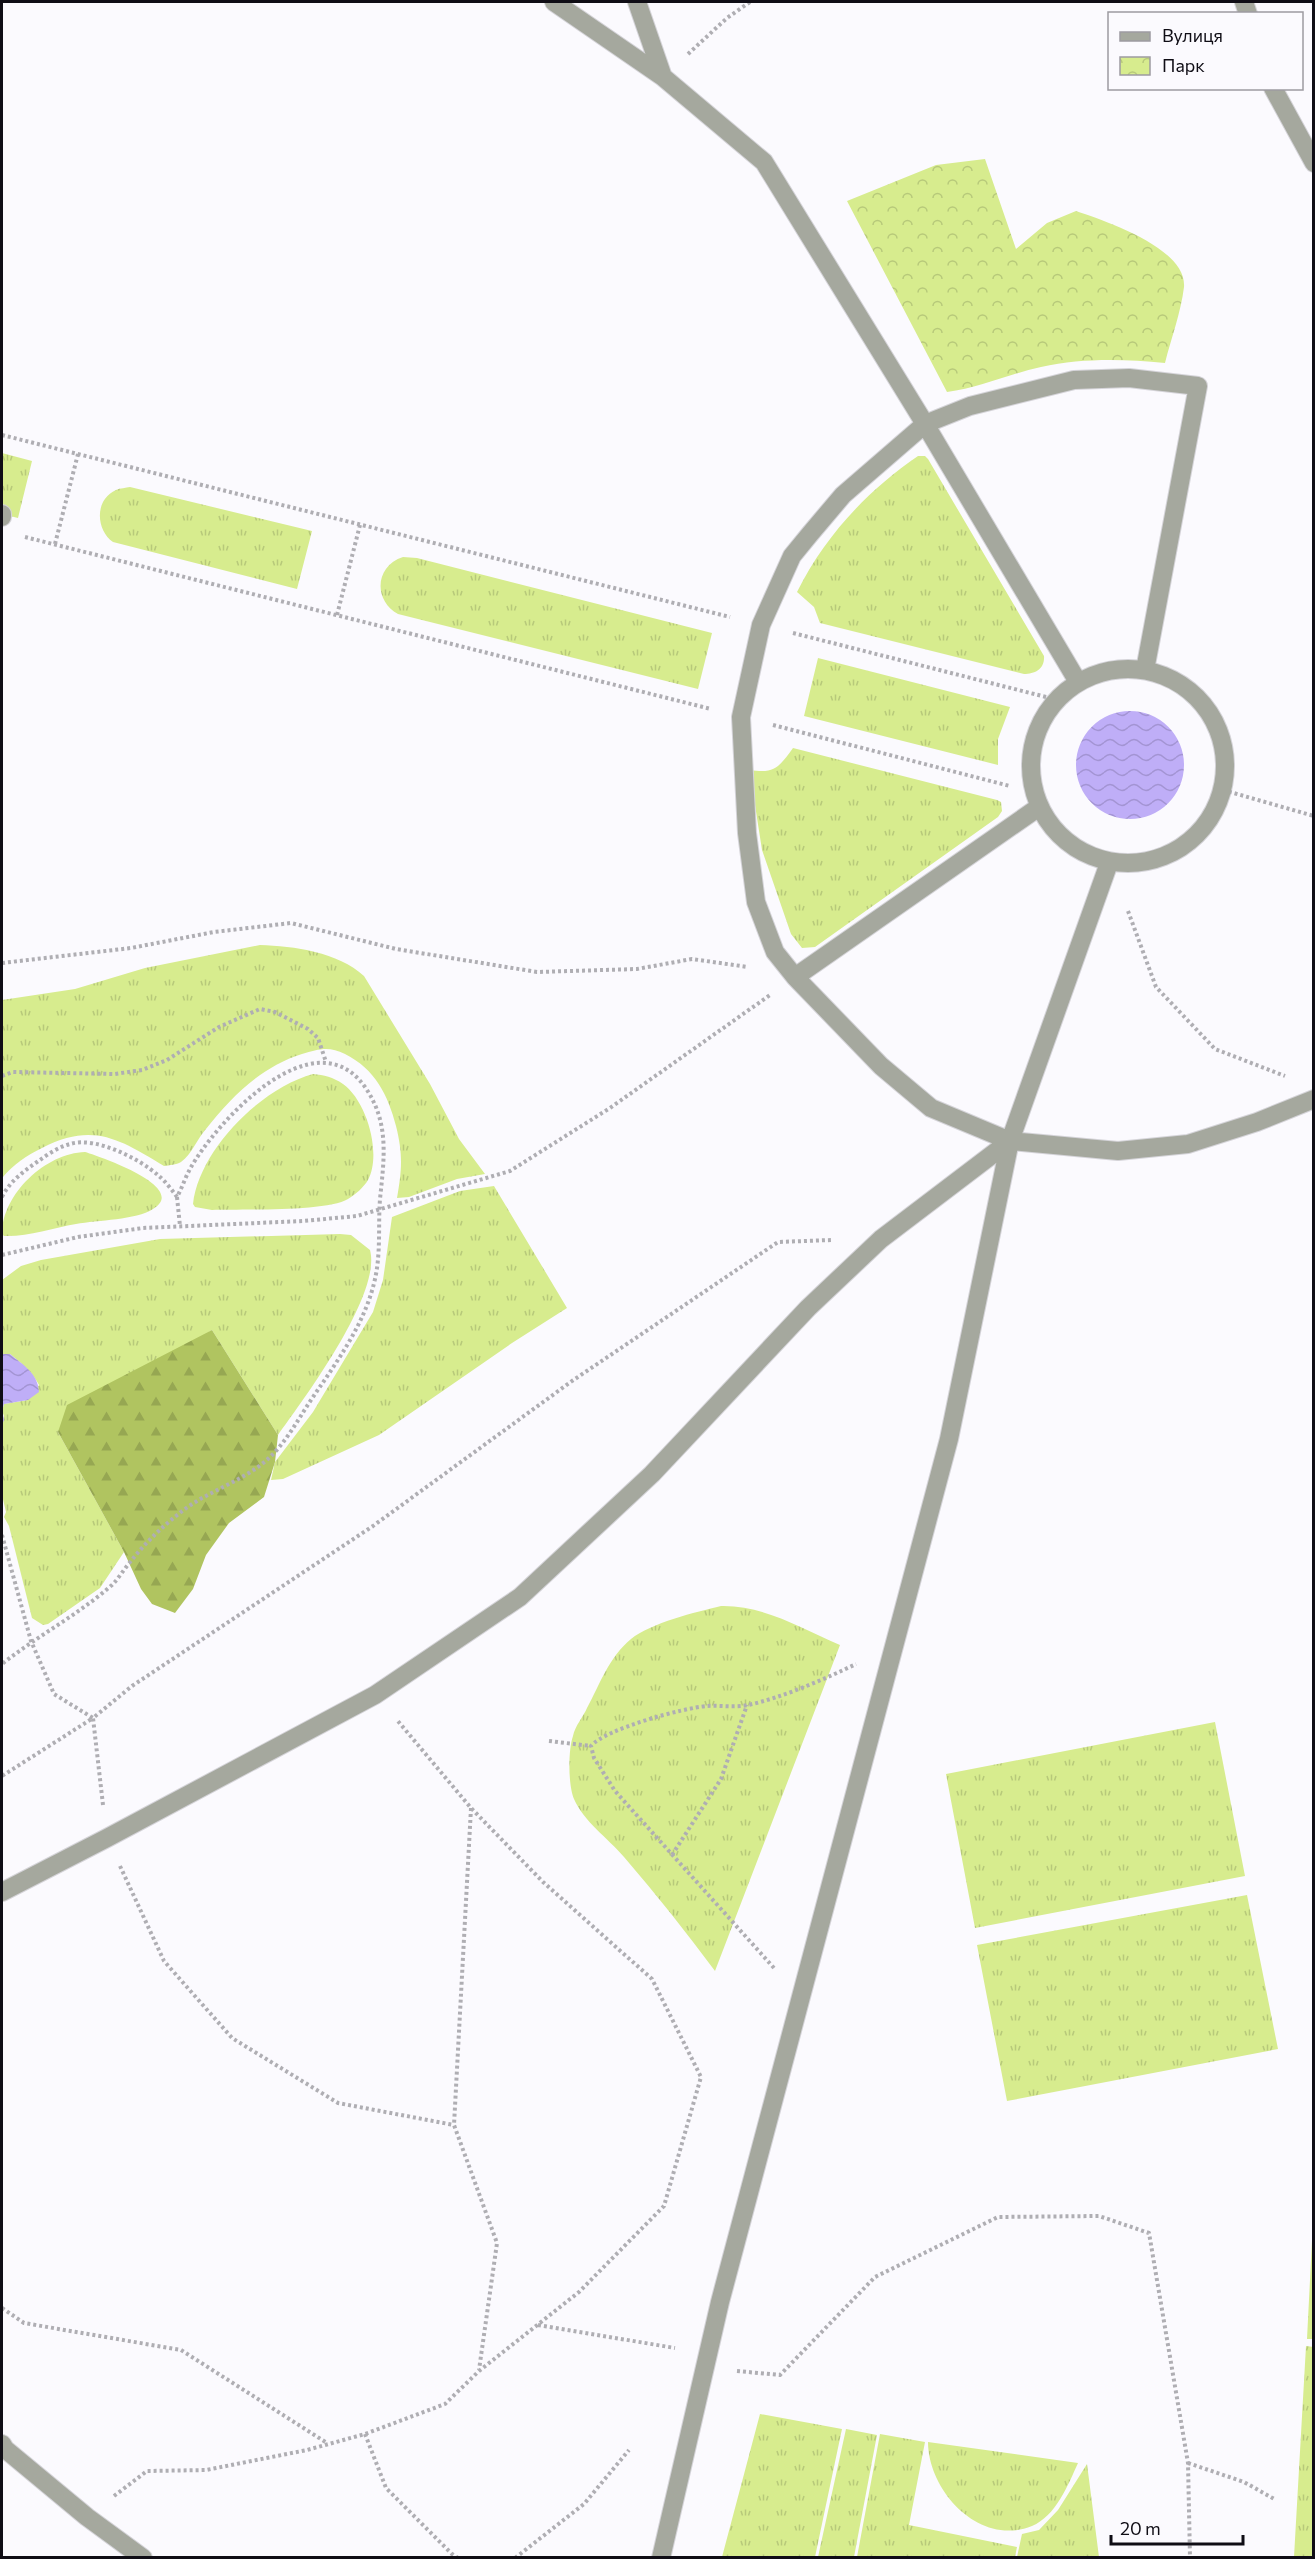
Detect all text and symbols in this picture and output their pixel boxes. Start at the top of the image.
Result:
legend [1108,12,1303,90]
text: Вулиця [1162,24,1223,46]
text: Парк [1162,54,1205,76]
scale bar [1111,2508,1243,2546]
text: 20 m [1120,2517,1161,2539]

